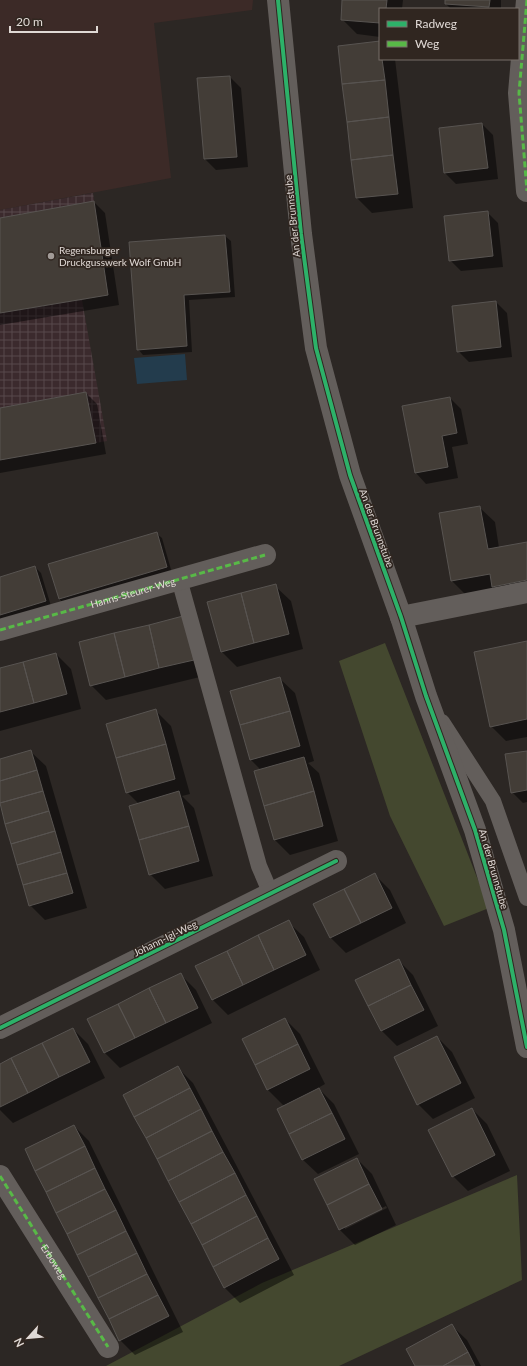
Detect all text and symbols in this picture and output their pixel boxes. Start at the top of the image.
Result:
scale bar [10,8,97,34]
legend [379,8,519,60]
text: 20 m [16,14,43,29]
text: Radweg [415,16,457,31]
text: Weg [415,36,439,51]
street label: An der Brunnstube [282,174,302,258]
place label: Regensburger Druckgusswerk Wolf GmbH [59,244,181,268]
marker: Regensburger Druckgusswerk Wolf GmbH [46,251,56,261]
street label: An der Brunnstube [357,487,397,569]
street label: Hanns-Steurer-Weg [89,575,176,610]
street label: An der Brunnstube [477,828,511,910]
street label: Johann-Igl-Weg [131,917,199,959]
street label: Erboweg [39,1242,69,1281]
north arrow [8,1318,48,1358]
text: N [11,1336,26,1349]

